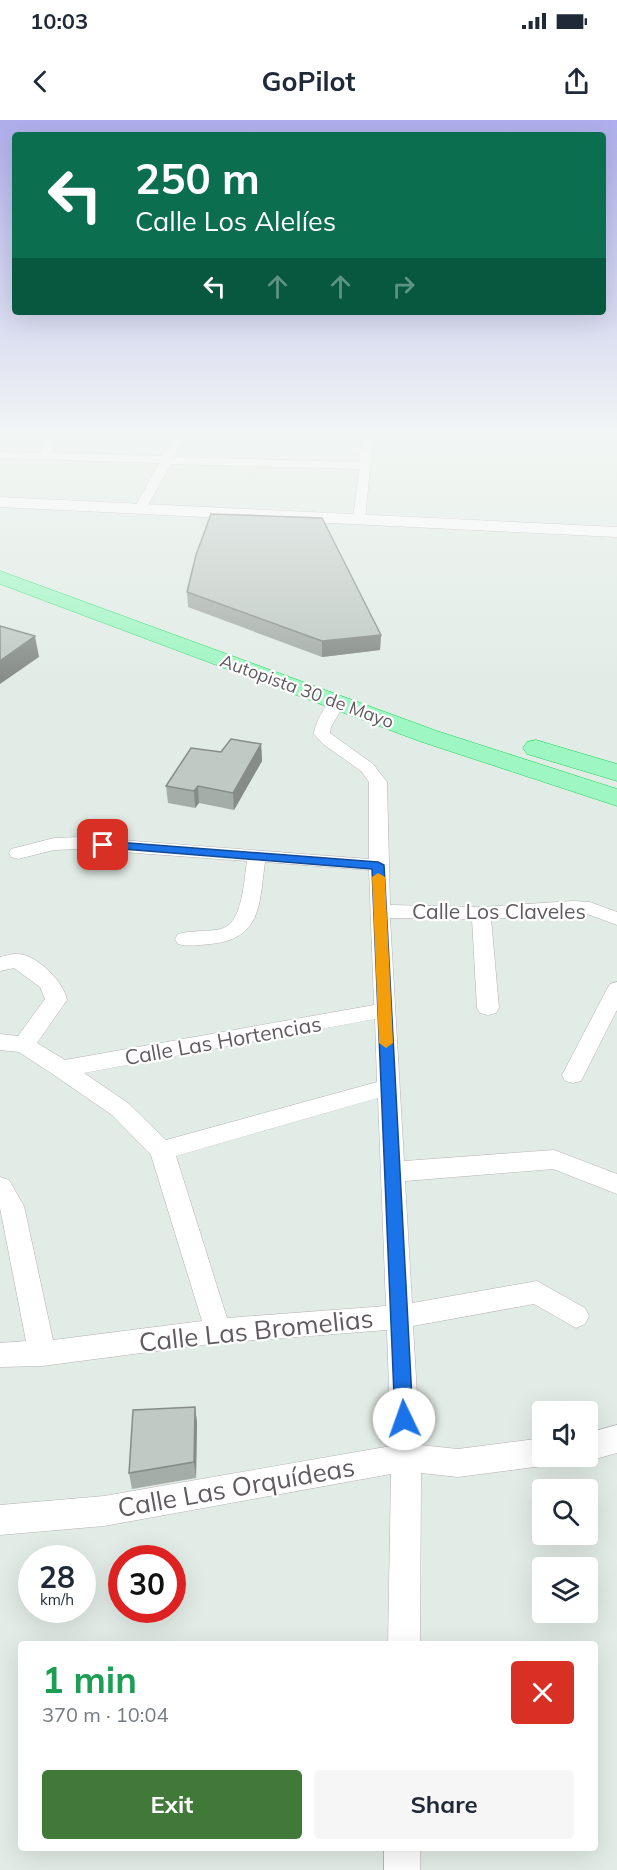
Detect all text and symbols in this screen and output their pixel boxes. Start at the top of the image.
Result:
text: 10:03 [30,7,88,35]
text: GoPilot [261,64,356,98]
icon: back [24,65,57,98]
icon: share [560,65,593,98]
text: 250 m [135,152,260,205]
icon: left [36,156,114,234]
text: Calle Los Alelíes [135,204,336,238]
icon: left [198,270,231,303]
icon: ahead [261,270,294,303]
icon: ahead [324,270,357,303]
icon: right [387,270,420,303]
street label: Autopista 30 de Mayo [217,649,397,733]
pin [77,819,128,870]
icon: arrive [86,828,119,861]
street label: Calle Los Claveles [412,898,586,924]
street label: Calle Las Hortencias [123,1010,323,1070]
street label: Calle Las Bromelias [137,1301,375,1359]
position arrow [372,1387,436,1451]
map controls [532,1401,598,1623]
button: sound [532,1401,598,1467]
street label: Calle Las Orquídeas [115,1450,357,1524]
button: search [532,1479,598,1545]
speed limit sign: 30 [108,1545,186,1623]
button: layers [532,1557,598,1623]
text: 28 [39,1558,75,1596]
text: km/h [40,1590,74,1609]
text: 1 min [42,1657,137,1702]
button: close [511,1661,574,1724]
text: 370 m · 10:04 [42,1702,168,1727]
button: Exit [42,1770,302,1839]
button: Share [314,1770,574,1839]

